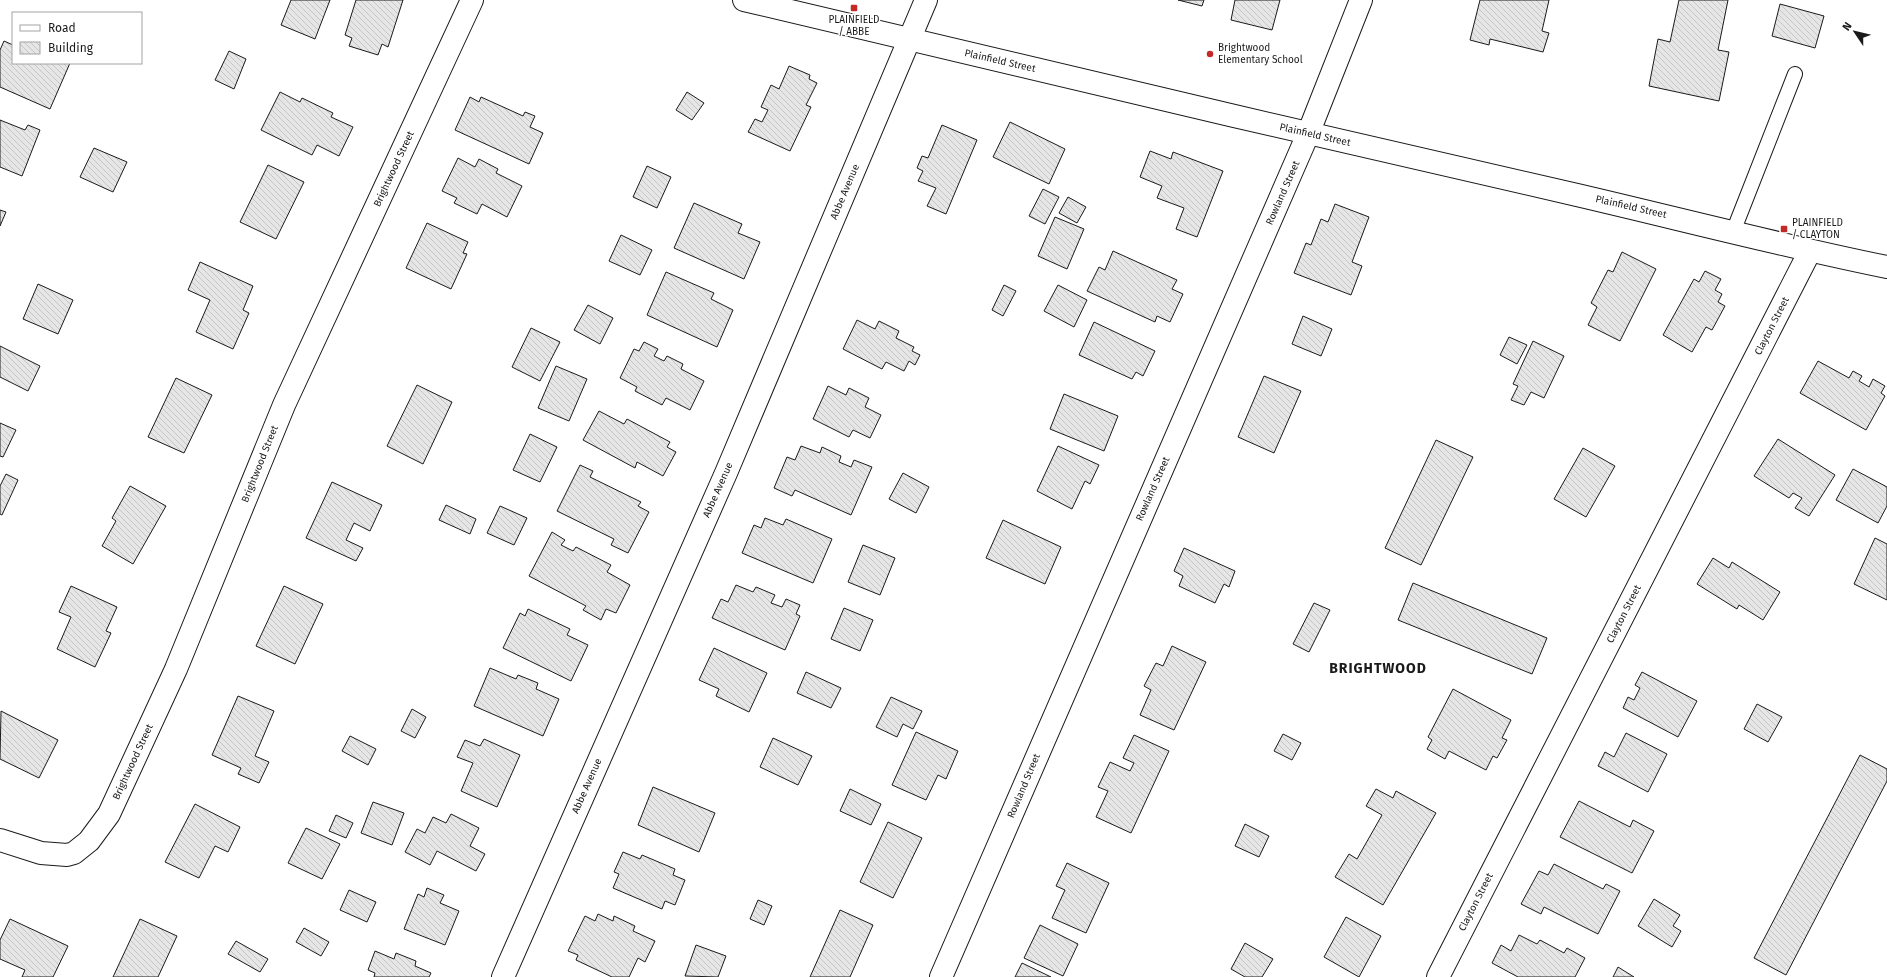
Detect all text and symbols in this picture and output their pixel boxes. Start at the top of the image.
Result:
marker: PLAINFIELD / ABBE [849,3,859,13]
legend [12,12,142,64]
north arrow [1835,12,1875,52]
place label: PLAINFIELD / ABBE [829,14,879,38]
text: N [1840,20,1855,33]
text: Road [48,21,76,35]
text: Building [48,41,94,55]
place label: Brightwood Elementary School [1218,42,1303,66]
street label: Plainfield Street [963,47,1037,75]
marker: Brightwood Elementary School [1205,49,1215,59]
street label: Plainfield Street [1278,121,1352,149]
street label: Brightwood Street [371,129,417,209]
street label: Rowland Street [1264,159,1303,227]
street label: Abbe Avenue [828,163,862,221]
street label: Plainfield Street [1594,193,1668,221]
place label: PLAINFIELD / CLAYTON [1792,217,1843,241]
marker: PLAINFIELD / CLAYTON [1779,224,1789,234]
street label: Clayton Street [1752,295,1792,357]
street label: Brightwood Street [239,423,281,504]
street label: Rowland Street [1134,455,1173,523]
street label: Abbe Avenue [701,461,735,519]
street label: Clayton Street [1604,583,1644,645]
district label: BRIGHTWOOD [1329,660,1427,677]
street label: Brightwood Street [110,722,156,802]
street label: Rowland Street [1005,752,1043,820]
street label: Abbe Avenue [570,757,604,815]
street label: Clayton Street [1456,871,1496,933]

